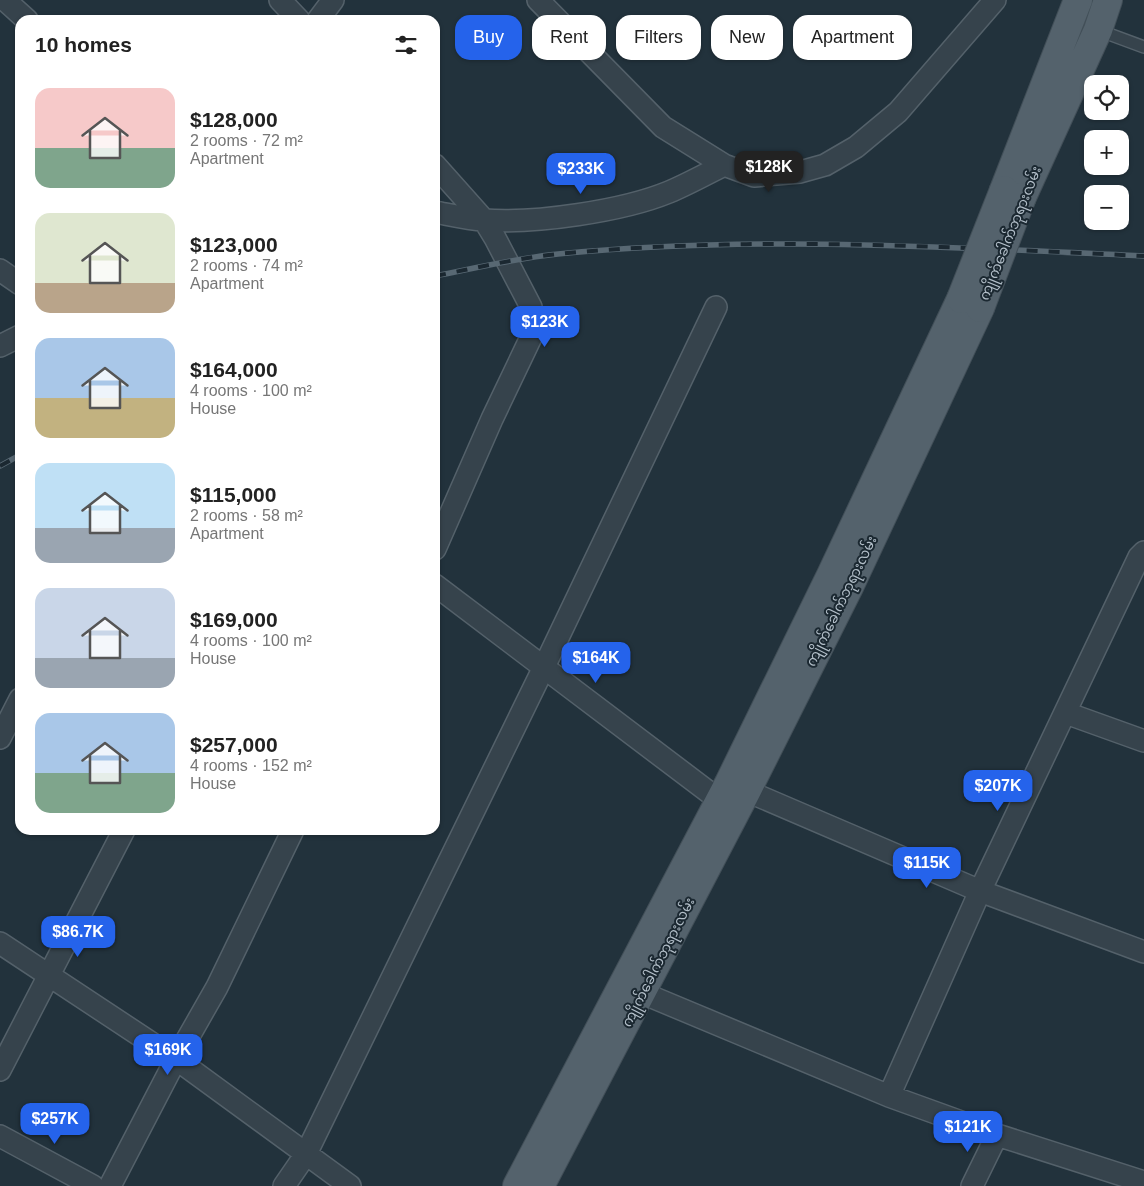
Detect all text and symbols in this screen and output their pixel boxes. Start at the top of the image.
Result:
chip: Buy [455,15,522,60]
chip: Rent [532,15,606,60]
chip: Filters [616,15,701,60]
chip: New [711,15,783,60]
chip: Apartment [793,15,912,60]
icon: filters [392,31,420,59]
text: 10 homes [35,33,132,56]
map controls [1084,75,1129,230]
button: locate [1084,75,1129,120]
icon: home [75,108,135,168]
text: $128,000 [190,108,278,131]
button: + [1084,130,1129,175]
text: 2 rooms · 72 m² [190,132,303,149]
text: Apartment [190,150,264,167]
pin: $128K [734,150,804,193]
pin: $233K [546,152,616,195]
text: $128K [745,158,793,175]
text: $233K [557,160,605,177]
street label: ကျိုက်ခေါက်ဘုရားလမ်း [974,163,1048,304]
button: − [1084,185,1129,230]
icon: home [75,233,135,293]
text: $123,000 [190,233,278,256]
text: 2 rooms · 74 m² [190,257,303,274]
text: Apartment [190,275,264,292]
pin: $123K [510,306,580,348]
text: $123K [521,313,569,330]
icon: home [75,358,135,418]
text: $164,000 [190,358,278,381]
text: 4 rooms · 100 m² [190,382,312,399]
text: House [190,400,236,417]
icon: home [75,483,135,543]
text: $115,000 [190,483,276,506]
text: 2 rooms · 58 m² [190,507,303,524]
text: Apartment [190,525,264,542]
street label: ကျိုက်ခေါက်ဘုရားလမ်း [801,532,883,671]
icon: home [75,608,135,668]
text: $169,000 [190,608,278,631]
text: 4 rooms · 100 m² [190,632,312,649]
pin: $164K [561,642,631,684]
text: $164K [572,649,620,666]
text: House [190,650,236,667]
icon: home [75,733,135,793]
text: $257,000 [190,733,278,756]
text: 4 rooms · 152 m² [190,757,312,774]
pin: $207K [963,770,1033,812]
text: House [190,775,236,792]
text: $207K [974,777,1022,794]
pin: $115K [892,846,962,889]
text: $115K [904,854,950,871]
street label: ကျိုက်ခေါက်ဘုရားလမ်း [617,894,701,1031]
pin: $86.7K [37,916,119,958]
text: $86.7K [52,923,104,940]
pin: $169K [133,1034,203,1076]
text: $169K [144,1041,192,1058]
pin: $257K [20,1102,90,1145]
text: $257K [31,1110,79,1127]
pin: $121K [933,1110,1003,1153]
text: $121K [944,1118,992,1135]

